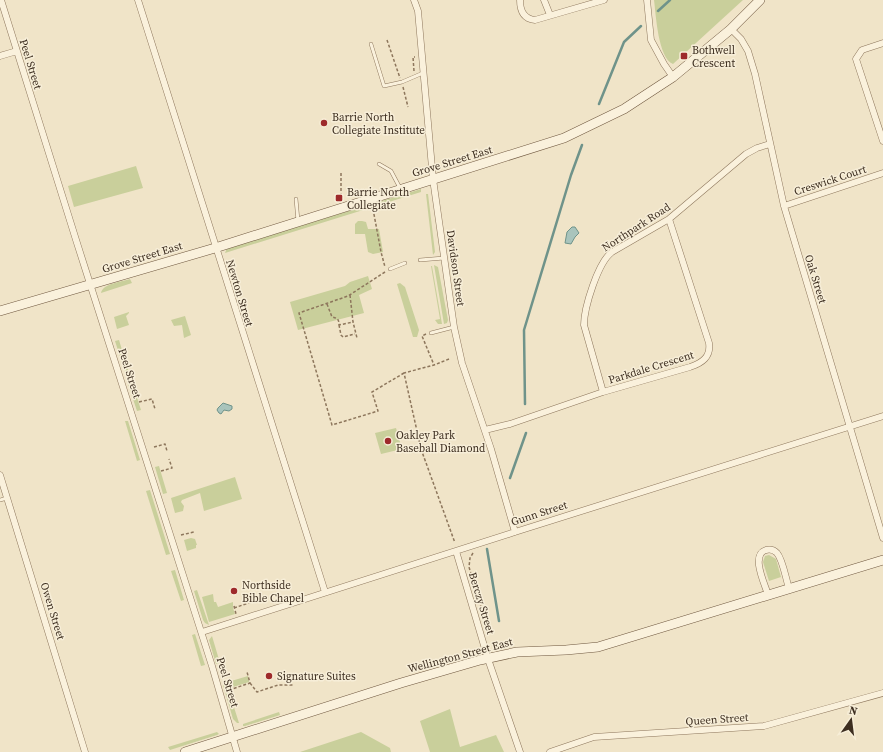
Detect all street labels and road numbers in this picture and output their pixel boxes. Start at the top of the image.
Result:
street label: Peel Street [16,37,45,91]
street label: Grove Street East [410,142,495,181]
street label: Creswick Court [792,162,869,199]
street label: Northpark Road [599,199,674,255]
street label: Davidson Street [443,229,468,308]
street label: Grove Street East [100,238,185,277]
street label: Oak Street [801,253,830,306]
street label: Newton Street [222,258,257,329]
street label: Peel Street [114,346,145,400]
street label: Parkdale Crescent [607,347,696,388]
street label: Gunn Street [509,497,570,530]
street label: Berczy Street [465,570,498,636]
street label: Owen Street [37,581,68,642]
street label: Wellington Street East [406,634,515,677]
street label: Peel Street [213,655,242,709]
street label: Queen Street [685,710,749,729]

